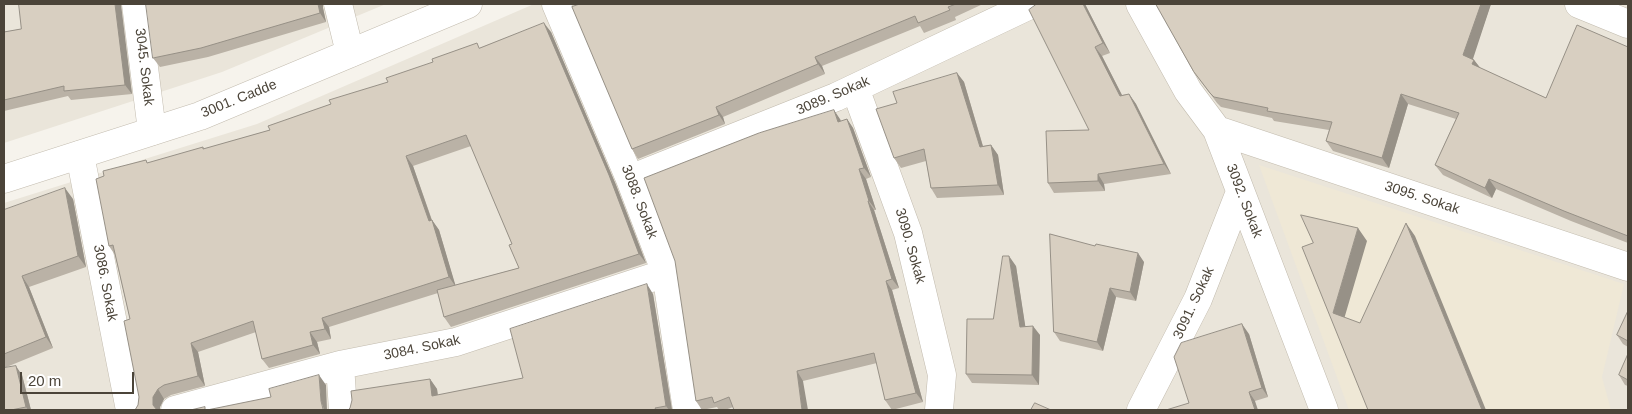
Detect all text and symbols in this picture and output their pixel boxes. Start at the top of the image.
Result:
street label: 3045. Sokak [131,27,157,107]
street label: 3089. Sokak [794,73,872,119]
street label: 3001. Cadde [199,76,279,122]
street label: 3092. Sokak [1222,162,1266,240]
street label: 3088. Sokak [617,163,661,241]
street label: 3095. Sokak [1382,178,1462,218]
street label: 3090. Sokak [891,206,929,286]
street label: 3086. Sokak [89,243,121,323]
street label: 3091. Sokak [1170,264,1218,342]
street label: 3084. Sokak [382,332,462,364]
scale bar [22,362,136,394]
text: 20 m [28,372,61,389]

